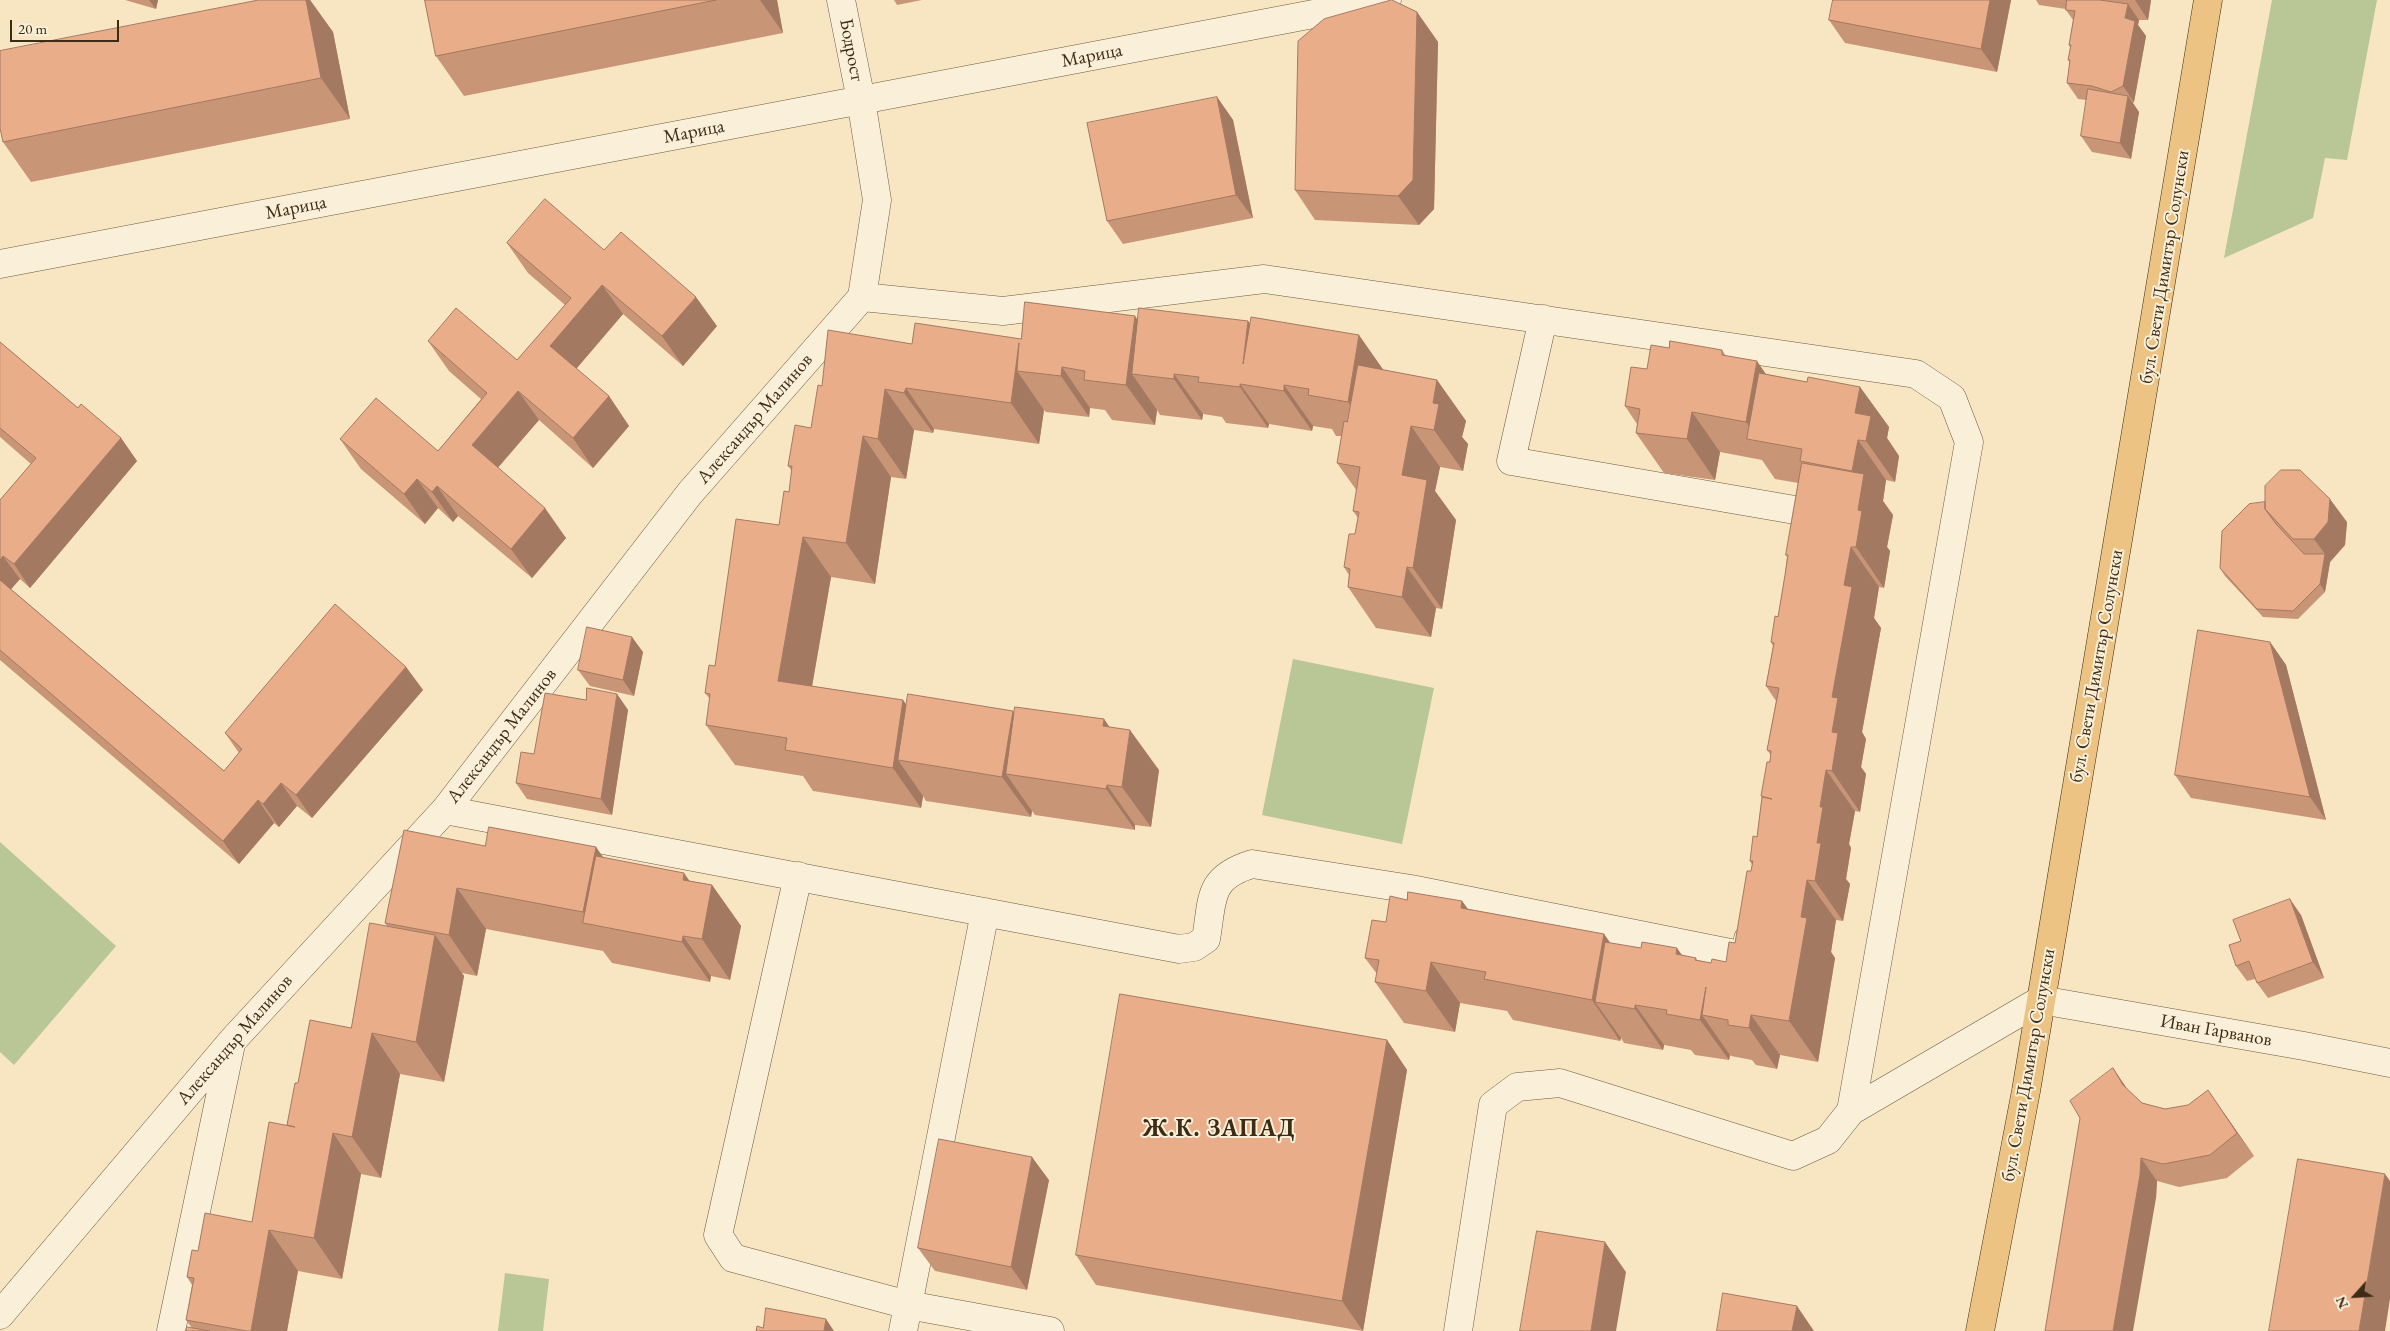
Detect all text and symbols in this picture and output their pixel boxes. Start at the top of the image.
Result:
scale bar [12,10,121,42]
street label: Бодрост [834,17,868,83]
text: 20 m [18,19,47,38]
street label: Марица [1060,39,1124,73]
street label: Марица [662,115,726,149]
street label: бул. Свети Димитър Солунски [2135,149,2195,385]
street label: Марица [264,191,328,225]
street label: Александър Малинов [692,349,818,489]
street label: бул. Свети Димитър Солунски [2065,548,2129,784]
street label: Александър Малинов [442,664,562,808]
street label: бул. Свети Димитър Солунски [1997,947,2061,1183]
street label: Александър Малинов [172,970,298,1110]
street label: Иван Гарванов [2158,1010,2274,1052]
district label: Ж.К. ЗАПАД [1141,1115,1297,1143]
north arrow [2330,1271,2380,1321]
text: N [2331,1294,2352,1312]

